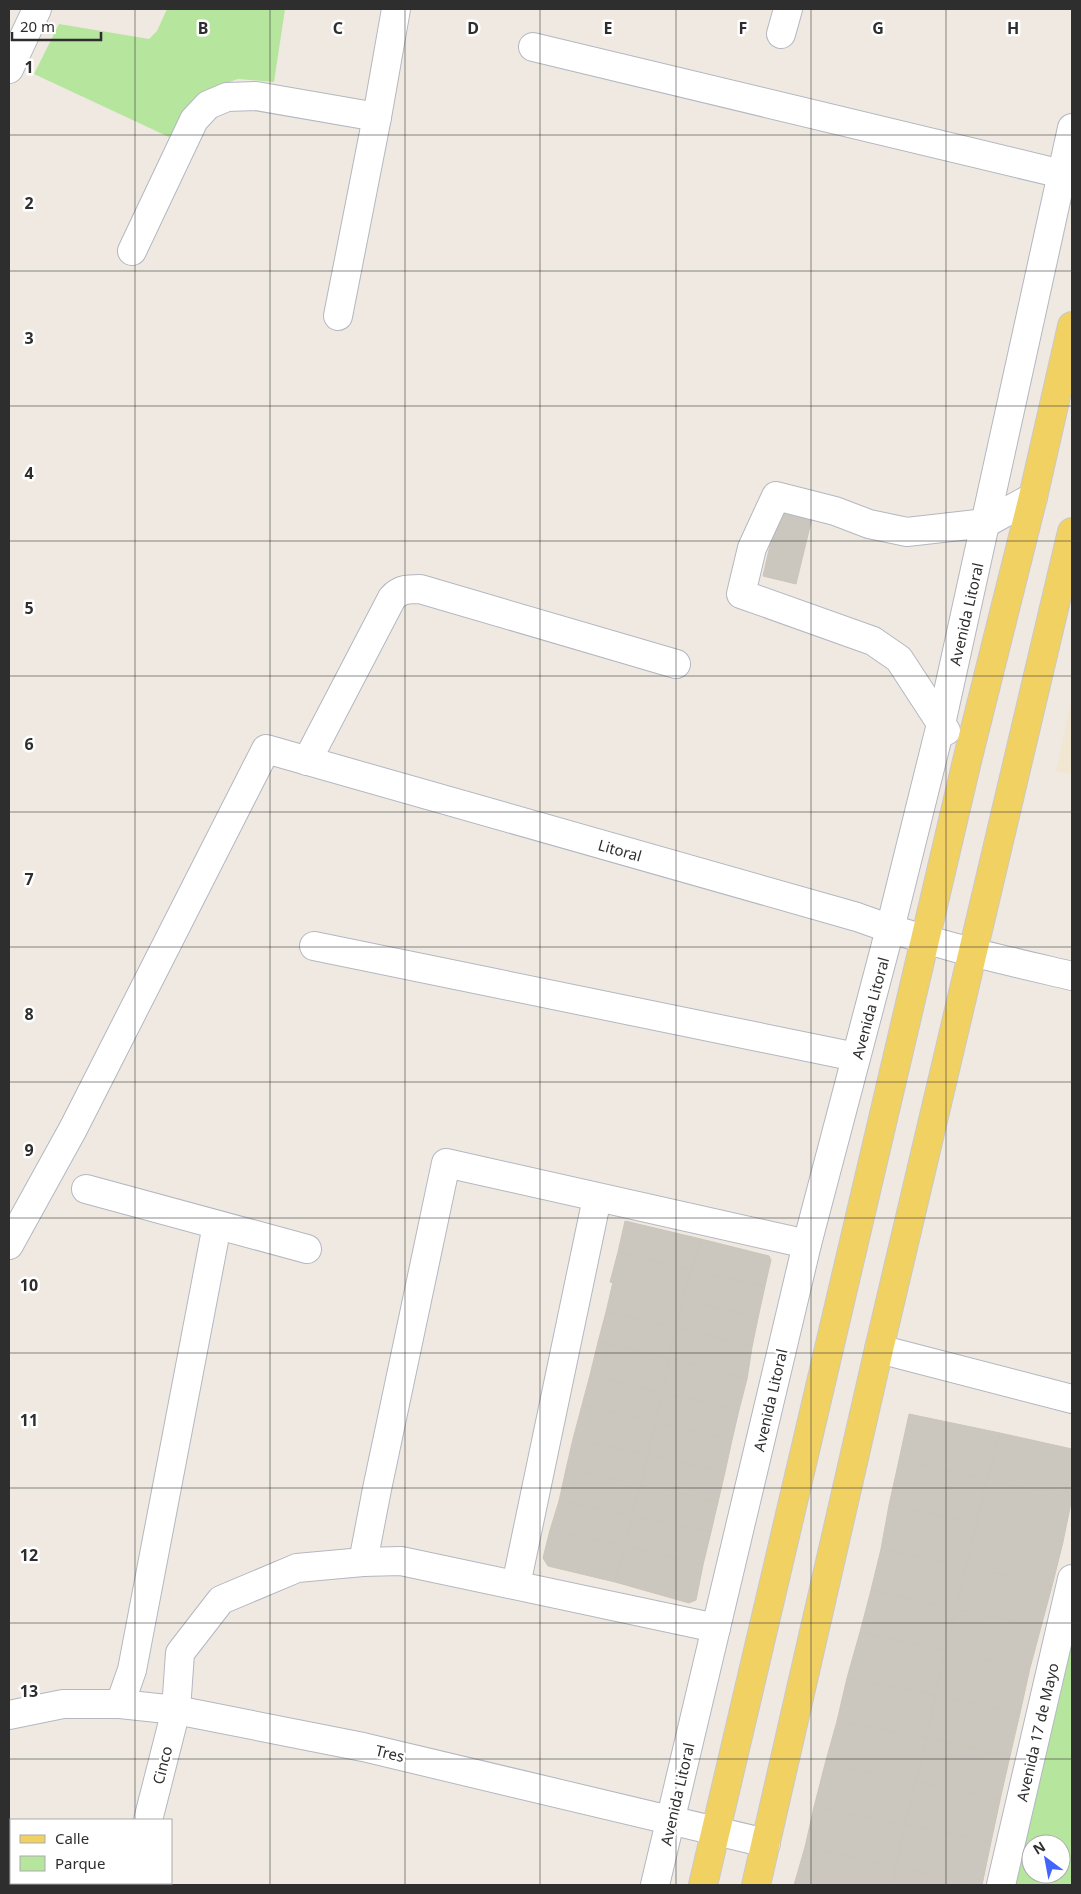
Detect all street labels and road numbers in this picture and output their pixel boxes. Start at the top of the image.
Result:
street label: Avenida Litoral [944,561,988,667]
street label: Litoral [596,834,644,866]
street label: Avenida Litoral [847,955,893,1061]
street label: Avenida Litoral [748,1347,792,1453]
street label: Avenida 17 de Mayo [1011,1661,1063,1803]
street label: Tres [373,1740,407,1766]
street label: Avenida Litoral [655,1741,699,1847]
street label: Cinco [148,1744,176,1786]

